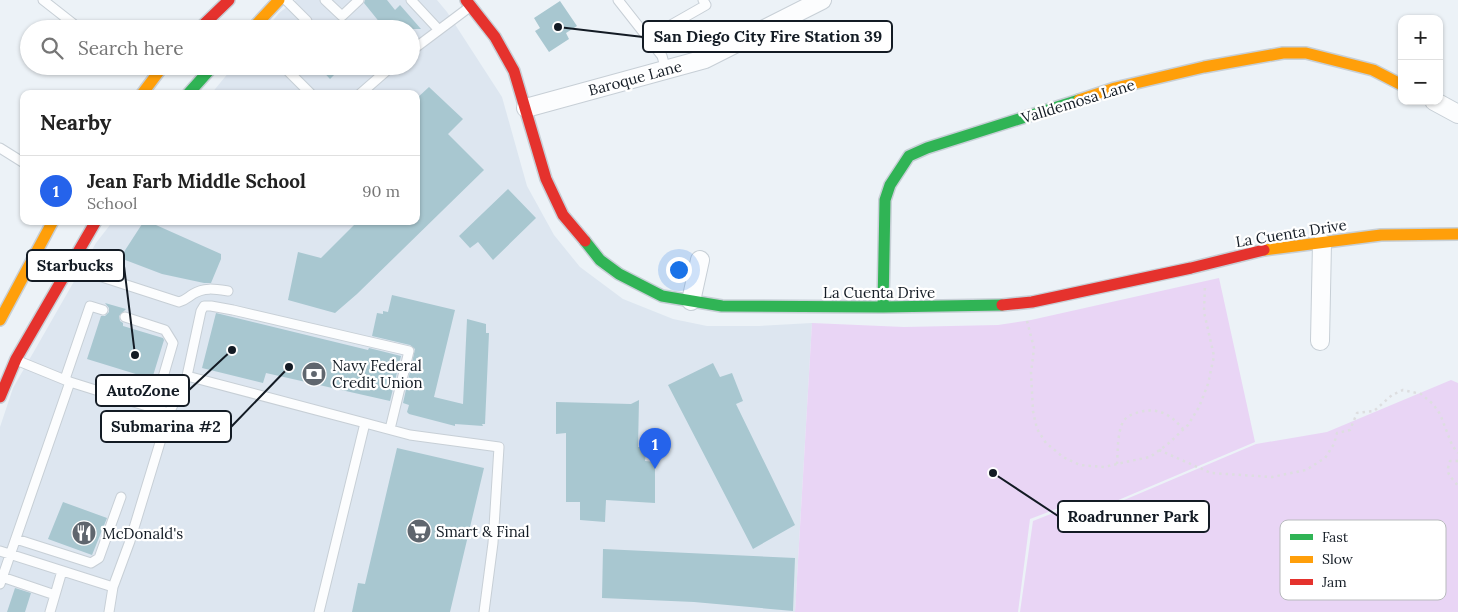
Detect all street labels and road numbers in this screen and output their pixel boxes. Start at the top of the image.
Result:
street label: Baroque Lane [586,56,684,100]
street label: Valldemosa Lane [1018,75,1137,128]
street label: La Cuenta Drive [1234,215,1348,251]
street label: La Cuenta Drive [823,283,935,302]

